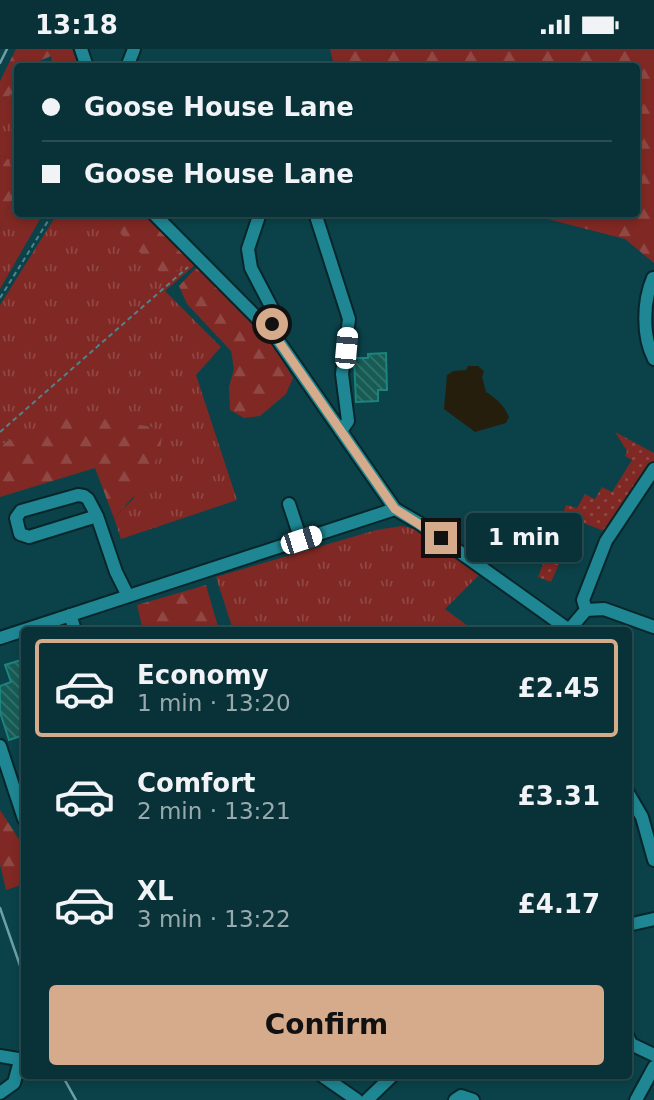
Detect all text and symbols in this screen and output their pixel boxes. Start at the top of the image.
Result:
text: 13:18 [35,10,118,40]
text: Goose House Lane [84,92,354,122]
text: Goose House Lane [84,159,354,189]
route start [256,308,288,340]
car [334,326,359,370]
callout: 1 min [466,513,581,563]
route end [425,522,457,554]
car [278,524,325,556]
text: 1 min [488,524,560,550]
icon: car [53,657,116,720]
text: Economy [137,660,268,690]
text: £2.45 [518,673,600,703]
text: 1 min · 13:20 [137,690,291,716]
icon: car [53,765,116,828]
text: Comfort [137,768,255,798]
text: £3.31 [518,781,600,811]
text: 2 min · 13:21 [137,798,291,824]
icon: car [53,873,116,936]
text: XL [137,876,174,906]
text: £4.17 [518,889,600,919]
text: 3 min · 13:22 [137,906,291,932]
button: Confirm [49,985,604,1065]

